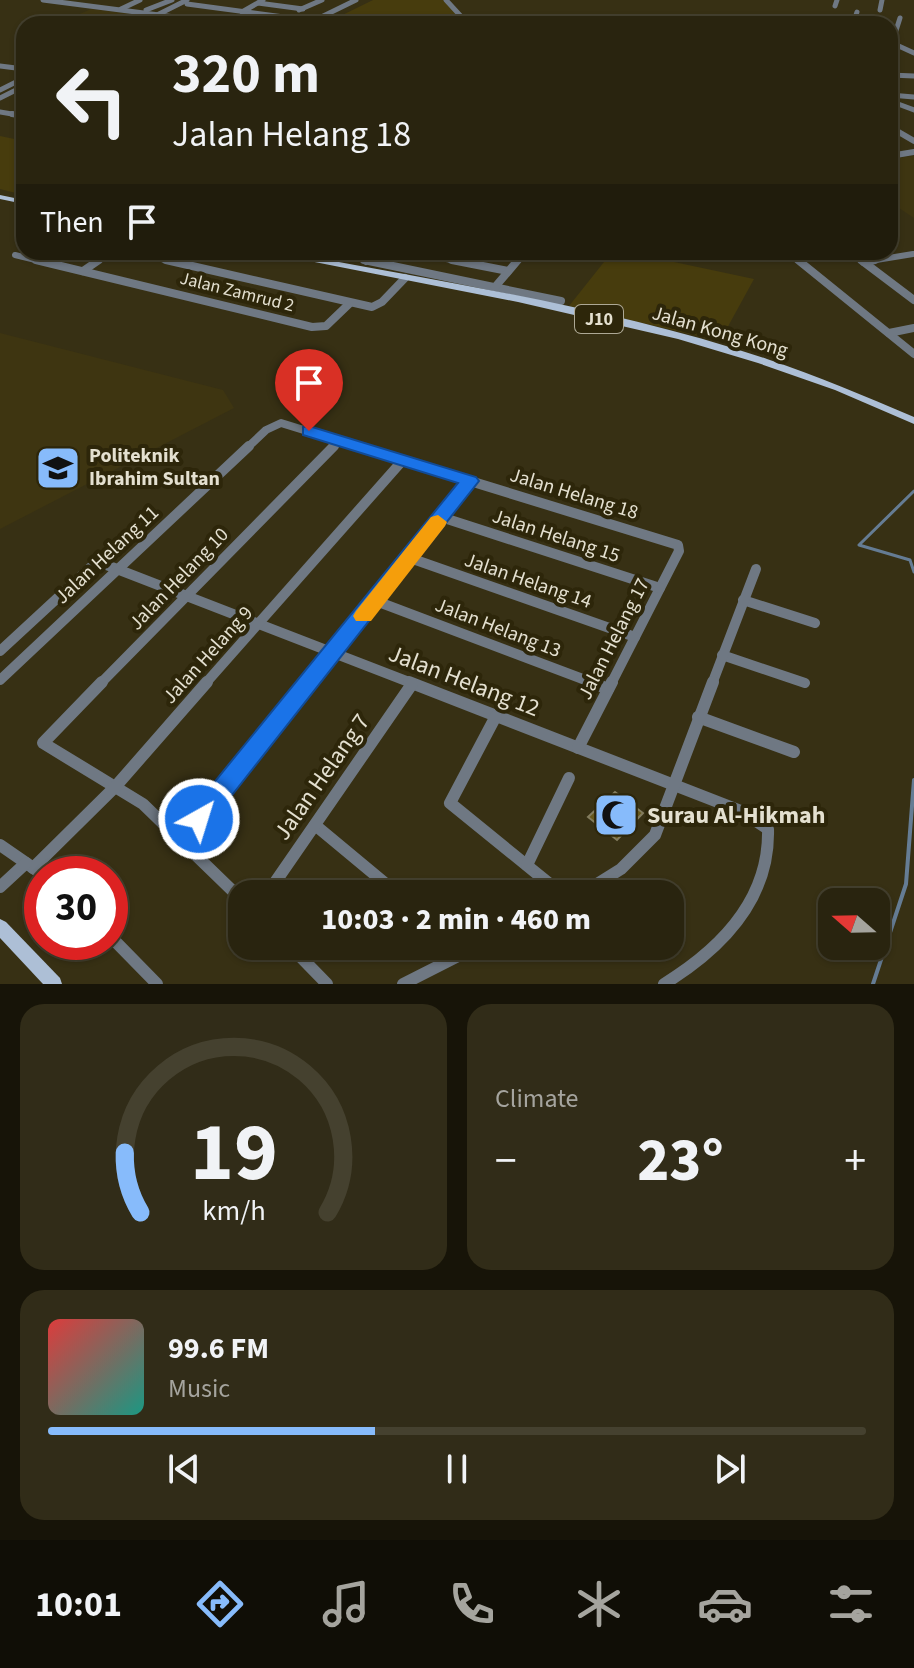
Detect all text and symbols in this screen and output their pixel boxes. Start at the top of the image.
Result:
text: 320 m [172,35,320,114]
icon: left [40,48,144,152]
text: Jalan Helang 18 [172,109,411,160]
icon: arrive [120,200,164,244]
text: Then [40,201,104,244]
street label: Jalan Zamrud 2 [177,266,297,318]
street label: Jalan Kong Kong [649,299,791,365]
road number: J10 [575,305,623,333]
pin [275,349,343,431]
icon: arrive [287,361,331,405]
place label: Politeknik Ibrahim Sultan [89,442,220,493]
school or university icon: Politeknik Ibrahim Sultan [34,444,82,492]
street label: Jalan Helang 18 [506,461,642,527]
street label: Jalan Helang 11 [49,499,165,611]
street label: Jalan Helang 15 [489,502,623,570]
street label: Jalan Helang 10 [123,521,235,636]
street label: Jalan Helang 14 [461,546,595,616]
street label: Jalan Helang 17 [571,573,657,705]
street label: Jalan Helang 13 [431,591,565,665]
street label: Jalan Helang 9 [156,600,260,710]
street label: Jalan Helang 12 [383,636,545,726]
street label: Jalan Helang 7 [265,707,379,847]
position arrow [157,777,241,861]
mosque icon: Surau Al-Hikmah [592,791,640,839]
place label: Surau Al-Hikmah [647,798,825,833]
speed limit sign: 30 [24,856,128,960]
north arrow [818,888,890,960]
map controls [818,888,890,960]
text: 10:03 · 2 min · 460 m [321,898,591,941]
text: Climate [495,1080,579,1117]
text: 19 [190,1094,277,1212]
text: 23° [637,1119,724,1204]
text: − [495,1130,517,1193]
text: + [844,1130,866,1193]
text: km/h [202,1191,265,1231]
text: 99.6 FM [168,1327,269,1370]
text: Music [168,1370,230,1407]
icon: previous [162,1447,206,1491]
icon: pause [435,1447,479,1491]
icon: next [708,1447,752,1491]
icon: directions [192,1576,248,1632]
icon: music [318,1576,374,1632]
icon: phone [444,1576,500,1632]
icon: climate [571,1576,627,1632]
icon: car [697,1576,753,1632]
icon: filters [823,1576,879,1632]
text: 10:01 [35,1579,122,1630]

